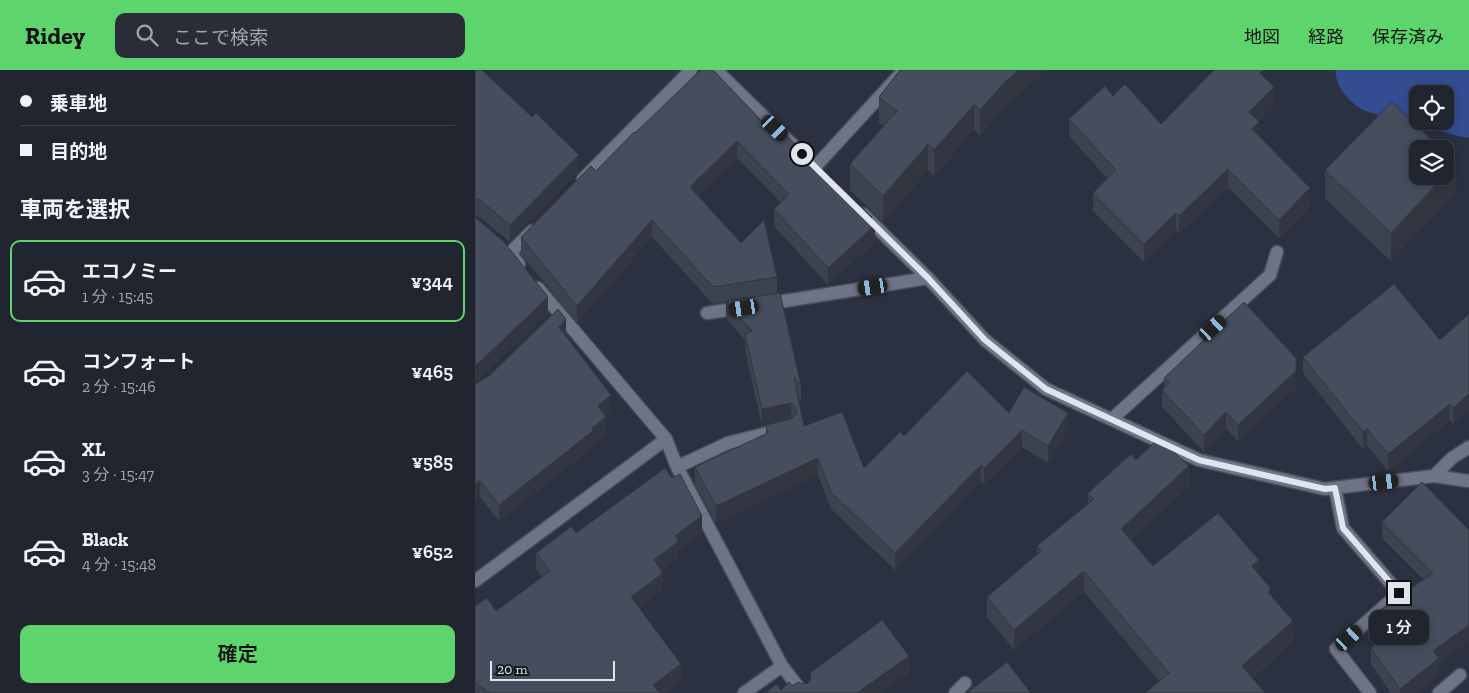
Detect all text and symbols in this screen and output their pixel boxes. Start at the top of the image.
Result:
search box [115,13,465,58]
text: Ridey [25,21,85,50]
icon: search [133,21,161,49]
text: ここで検索 [173,26,268,49]
text: 地図 [1244,26,1280,48]
text: 経路 [1308,26,1344,48]
text: 保存済み [1372,26,1444,48]
map controls [1409,85,1454,185]
button: locate [1409,85,1454,130]
text: 乗車地 [50,92,107,115]
car [759,112,791,144]
text: 目的地 [50,140,107,163]
button: layers [1409,140,1454,185]
route start [791,143,813,165]
text: 車両を選択 [20,196,130,223]
icon: car [22,259,67,304]
text: エコノミー [82,260,177,283]
text: ¥344 [411,270,453,293]
car [857,277,888,297]
text: 1 分 · 15:45 [82,287,153,306]
car [728,298,759,318]
car [1196,312,1229,344]
icon: car [22,349,67,394]
text: コンフォート [82,350,195,373]
text: ¥465 [411,360,453,383]
text: 2 分 · 15:46 [82,377,156,396]
text: XL [82,438,105,461]
icon: car [22,439,67,484]
text: ¥585 [412,450,453,473]
text: 3 分 · 15:47 [82,465,154,484]
car [1368,473,1399,491]
text: Black [82,528,128,551]
icon: car [22,529,67,574]
text: ¥652 [412,540,453,563]
text: 4 分 · 15:48 [82,555,156,574]
route end [1388,582,1410,604]
callout: 1 分 [1369,610,1429,646]
text: 1 分 [1386,618,1412,637]
car [1332,622,1365,654]
button: 確定 [20,625,455,683]
scale bar [490,658,615,681]
text: 20 m [497,661,528,678]

